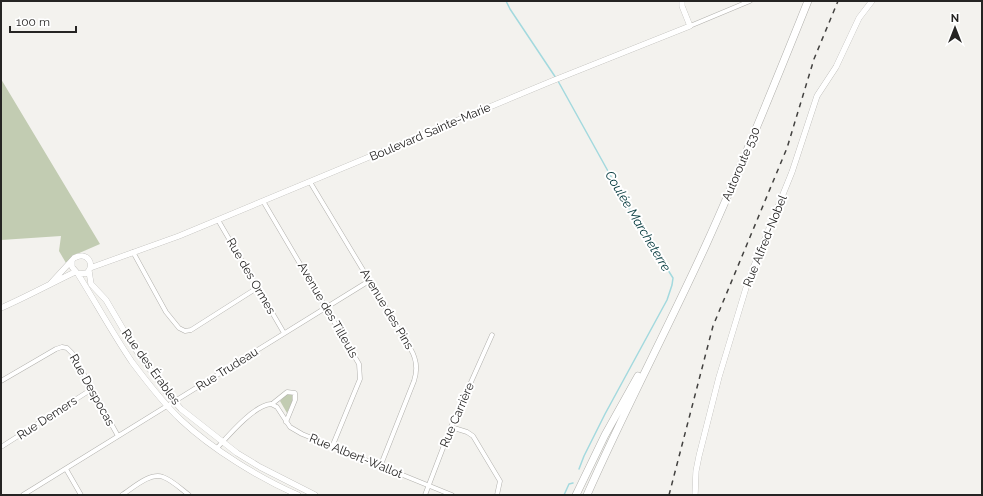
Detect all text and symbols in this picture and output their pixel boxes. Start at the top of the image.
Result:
scale bar [10,8,76,34]
north arrow [935,8,975,48]
text: N [951,12,959,25]
text: 100 m [16,15,50,29]
street label: Boulevard Sainte-Marie [367,100,493,164]
street label: Autoroute 530 [719,125,763,203]
water label: Coulée Marcheterre [602,168,674,274]
street label: Rue Alfred-Nobel [740,192,790,289]
street label: Rue des Ormes [224,236,279,317]
street label: Avenue des Tilleuls [295,260,361,360]
street label: Avenue des Pins [357,266,417,352]
street label: Rue des Érables [119,327,183,408]
street label: Rue Trudeau [193,344,261,394]
street label: Rue Despocas [67,352,118,428]
street label: Rue Carrière [437,381,477,449]
street label: Rue Demers [14,393,80,443]
street label: Rue Albert-Wallot [307,431,405,481]

